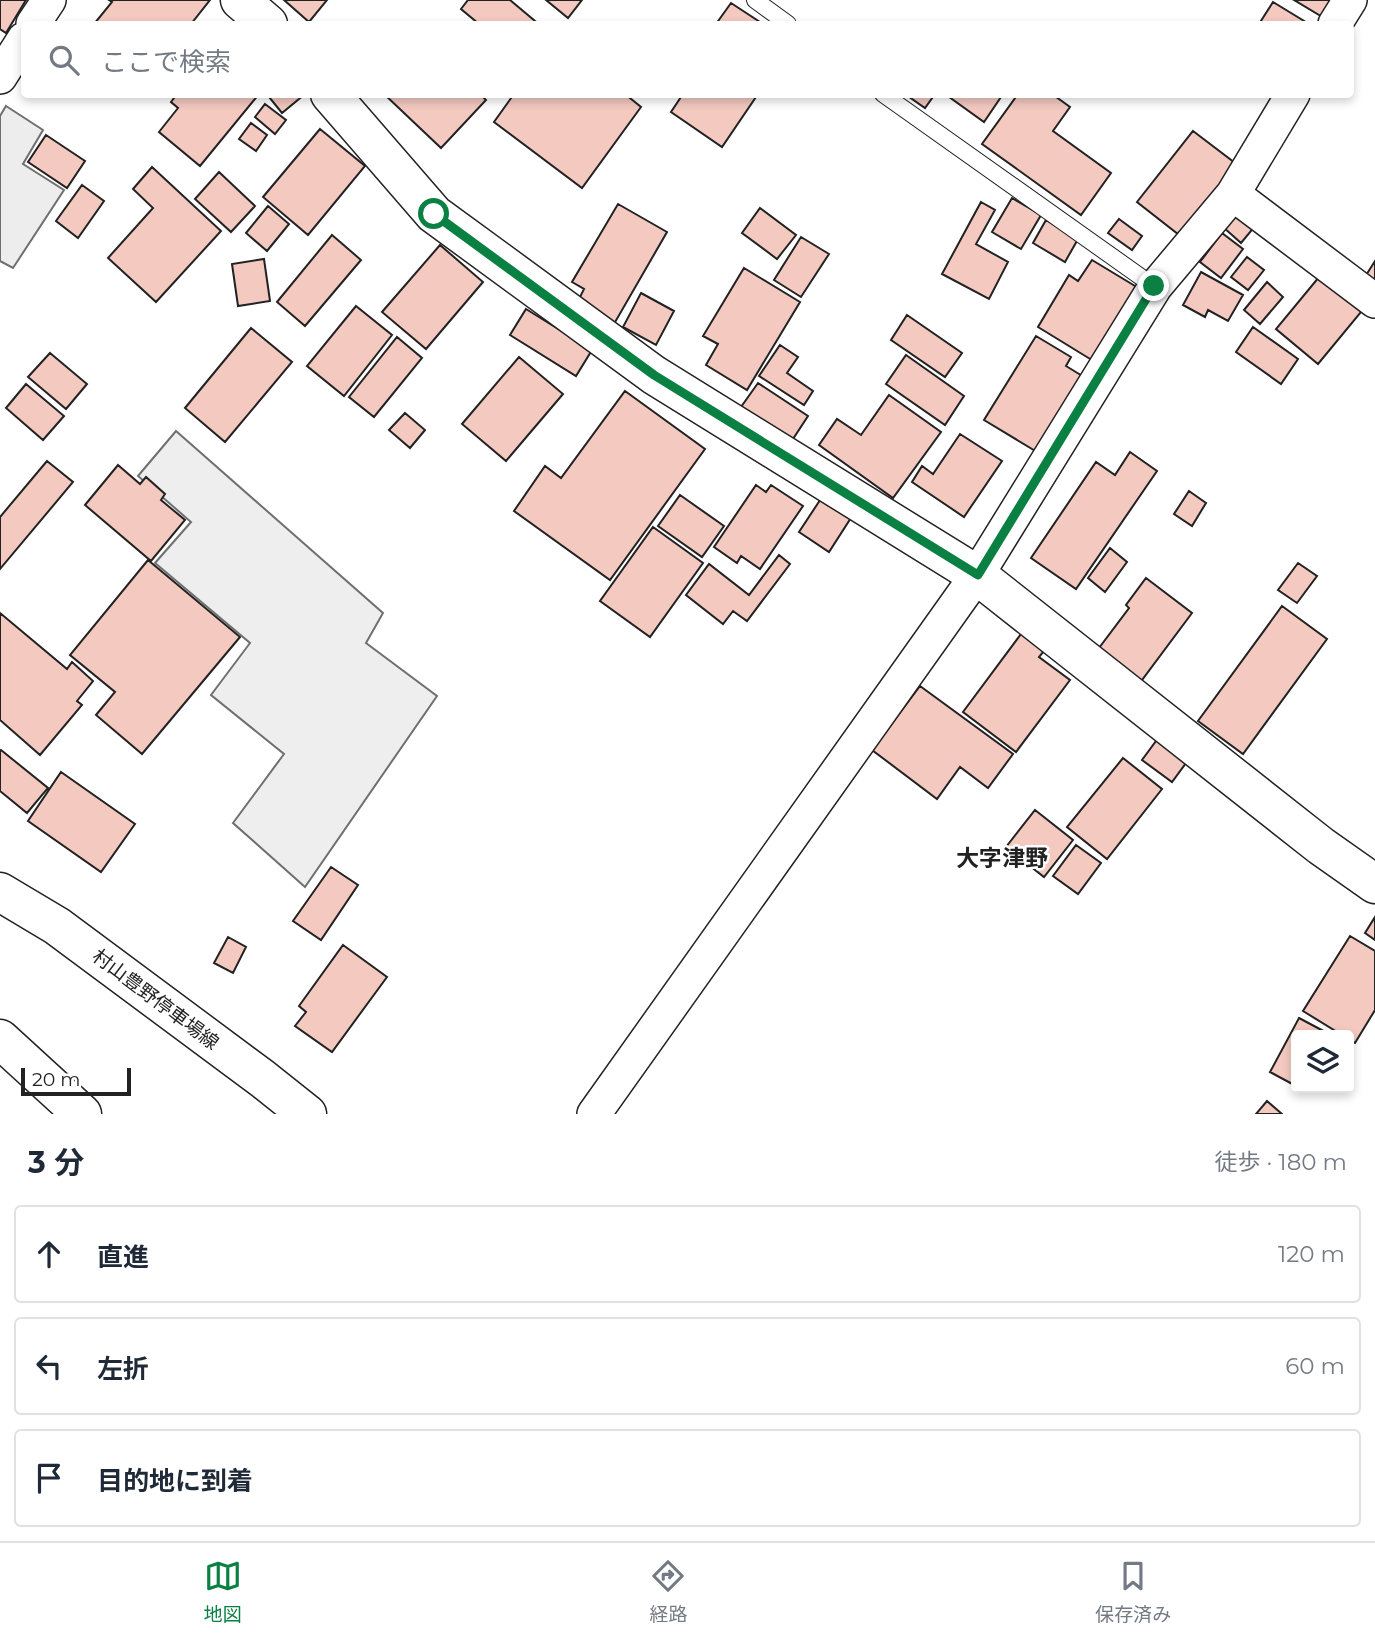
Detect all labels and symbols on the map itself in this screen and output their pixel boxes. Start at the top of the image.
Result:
route start [418,198,449,229]
route end [1138,270,1169,301]
district label: 大字津野 [956,844,1048,872]
street label: 村山豊野停車場線 [88,944,223,1054]
scale bar [21,1065,131,1097]

